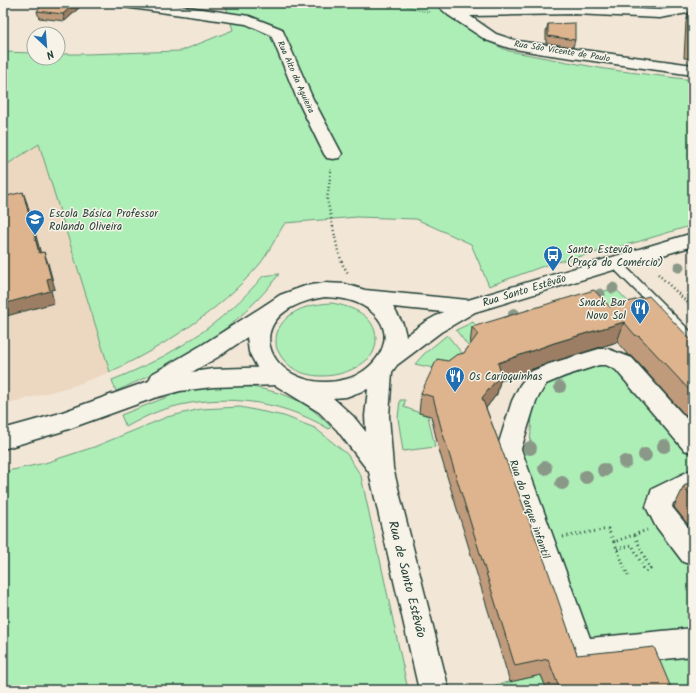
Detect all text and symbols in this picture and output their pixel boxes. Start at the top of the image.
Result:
north arrow [26,26,66,66]
street label: Rua São Vicente de Paulo [513,37,611,66]
street label: Rua Alto da Aguieira [273,38,318,116]
text: N [43,44,57,64]
place label: Escola Básica Professor Rolando Oliveira [49,205,159,236]
school or university icon: Escola Básica Professor Rolando Oliveira [24,208,46,236]
place label: Santo Estevão (Praça do Comércio) [567,241,663,272]
bus stop icon: Santo Estevão (Praça do Comércio) [542,244,564,272]
street label: Rua Santo Estêvão [480,270,568,312]
place label: Snack Bar Novo Sol [579,294,627,325]
restaurant icon: Snack Bar Novo Sol [629,297,651,325]
restaurant icon: Os Carioquinhas [444,365,466,393]
place label: Os Carioquinhas [469,368,543,386]
street label: Rua do Parque infantil [504,457,555,562]
street label: Rua de Santo Estêvão [382,519,431,640]

